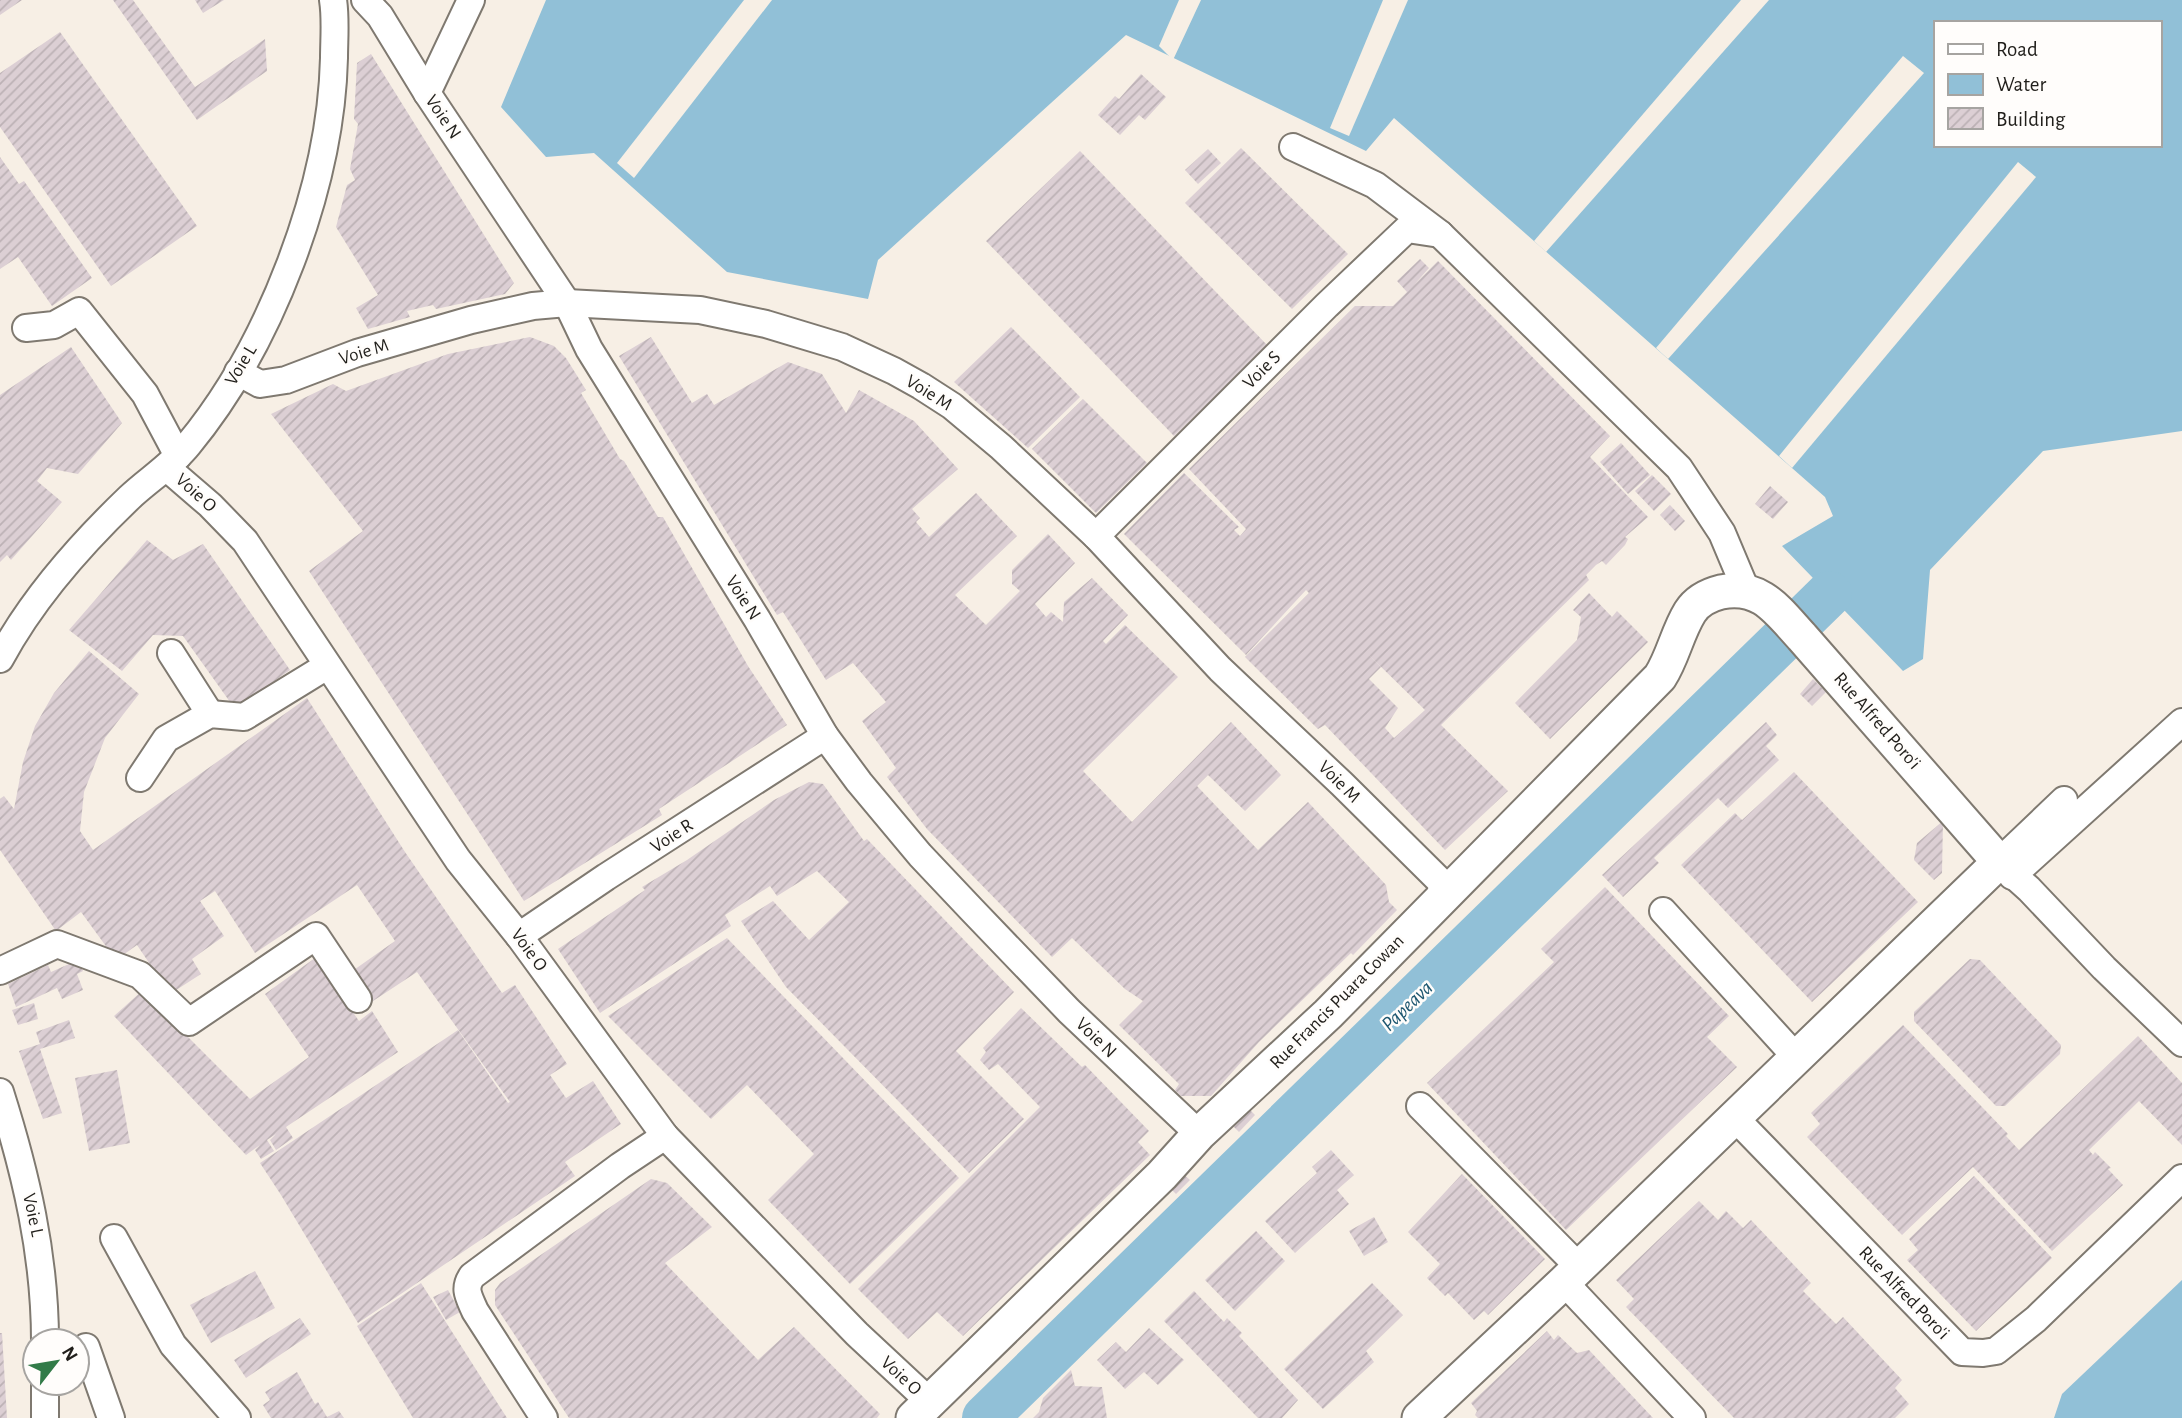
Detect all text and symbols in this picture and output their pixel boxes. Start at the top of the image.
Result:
legend [1934,21,2161,147]
text: Road [1996,39,2038,60]
text: Water [1996,74,2046,95]
street label: Voie N [422,92,464,142]
text: Building [1996,109,2066,130]
street label: Voie M [337,336,391,368]
street label: Voie L [222,341,260,389]
street label: Voie S [1239,347,1285,393]
street label: Voie M [902,372,956,414]
street label: Voie O [172,470,220,516]
street label: Voie N [722,572,764,624]
street label: Rue Alfred Poro'i [1830,669,1924,773]
street label: Voie M [1314,757,1364,807]
street label: Voie R [647,815,697,857]
street label: Voie O [507,925,551,975]
street label: Rue Francis Puara Cowan [1266,931,1408,1073]
water label: Papeava [1377,977,1437,1036]
street label: Voie N [1072,1014,1120,1062]
street label: Voie L [19,1192,47,1238]
street label: Rue Alfred Poro'i [1855,1243,1953,1343]
north arrow [21,1327,91,1397]
text: N [58,1343,81,1365]
street label: Voie O [877,1353,925,1399]

